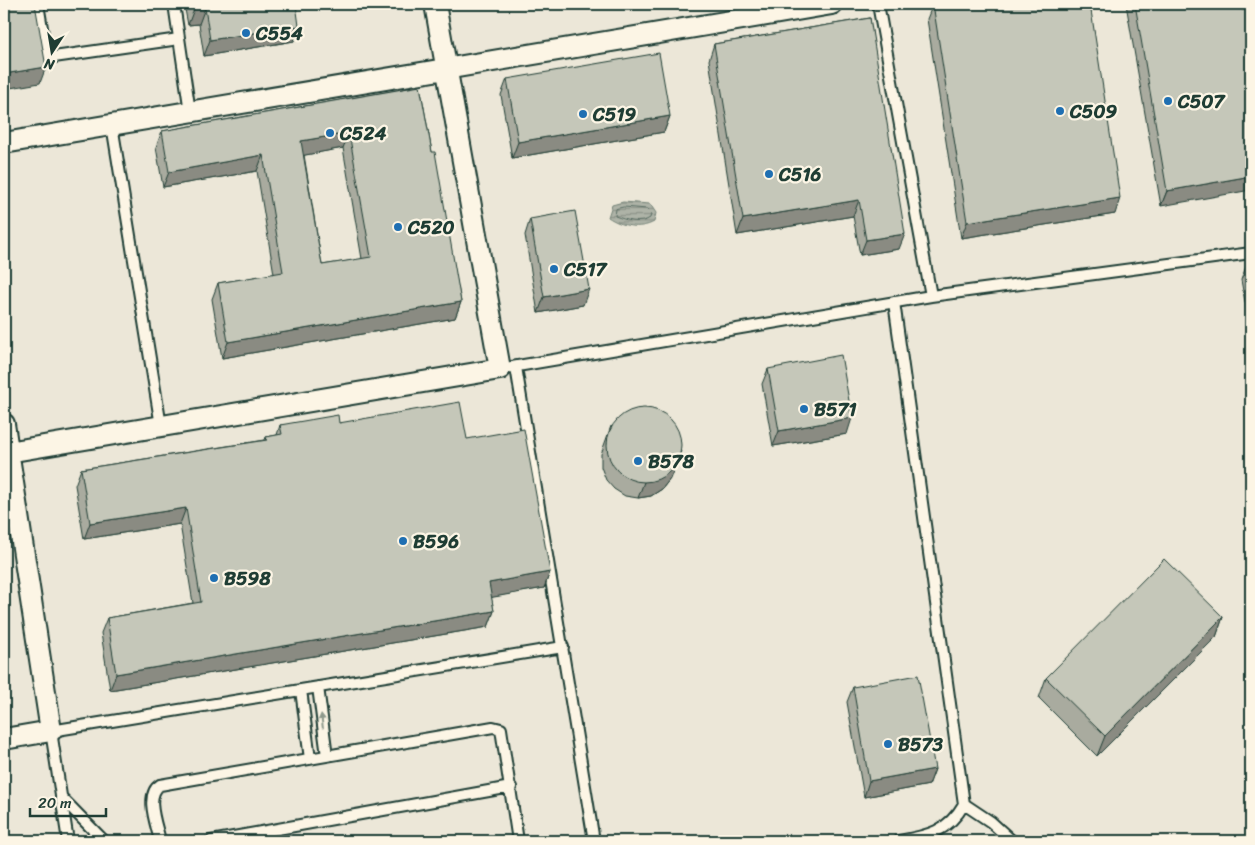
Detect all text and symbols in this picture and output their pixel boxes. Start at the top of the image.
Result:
place label: C554 [255,17,303,50]
marker: C554 [240,27,252,39]
north arrow [28,28,78,78]
text: N [42,51,58,78]
place label: C507 [1177,85,1226,118]
place label: C509 [1069,95,1117,128]
marker: C507 [1162,95,1174,107]
place label: C519 [592,98,637,131]
marker: C509 [1054,105,1066,117]
marker: C519 [577,108,589,120]
place label: C524 [339,117,386,150]
marker: C524 [324,127,336,139]
place label: C516 [778,158,822,191]
marker: C516 [763,168,775,180]
place label: C520 [407,211,454,244]
marker: C520 [392,221,404,233]
place label: C517 [563,253,609,286]
marker: C517 [548,263,560,275]
place label: B571 [814,393,857,426]
marker: B571 [798,403,810,415]
place label: B578 [648,445,694,478]
marker: B578 [632,455,644,467]
place label: B596 [413,525,459,558]
marker: B596 [397,535,409,547]
place label: B598 [224,562,271,595]
marker: B598 [208,572,220,584]
one-way arrow [318,713,326,729]
place label: B573 [898,728,943,761]
marker: B573 [882,738,894,750]
scale bar [30,785,106,817]
text: 20 m [38,790,72,816]

